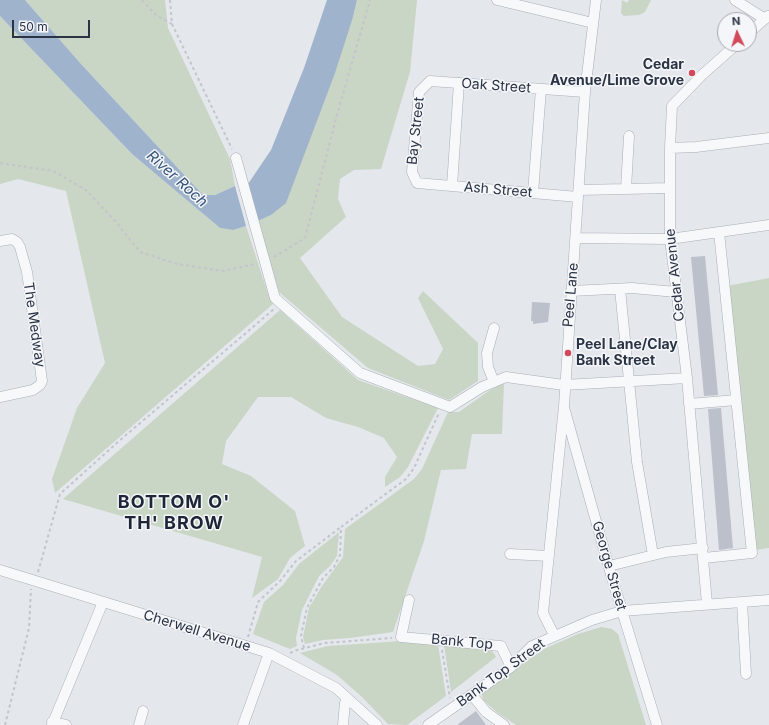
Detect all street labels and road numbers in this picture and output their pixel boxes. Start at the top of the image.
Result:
street label: Oak Street [461,75,531,97]
street label: Bay Street [404,96,428,166]
street label: Ash Street [463,179,533,201]
street label: Cedar Avenue [662,228,688,322]
street label: Peel Lane [560,262,582,328]
street label: The Medway [20,281,48,369]
street label: George Street [588,519,630,613]
street label: Cherwell Avenue [141,607,253,655]
street label: Bank Top [430,631,494,653]
street label: Bank Top Street [453,635,549,711]

